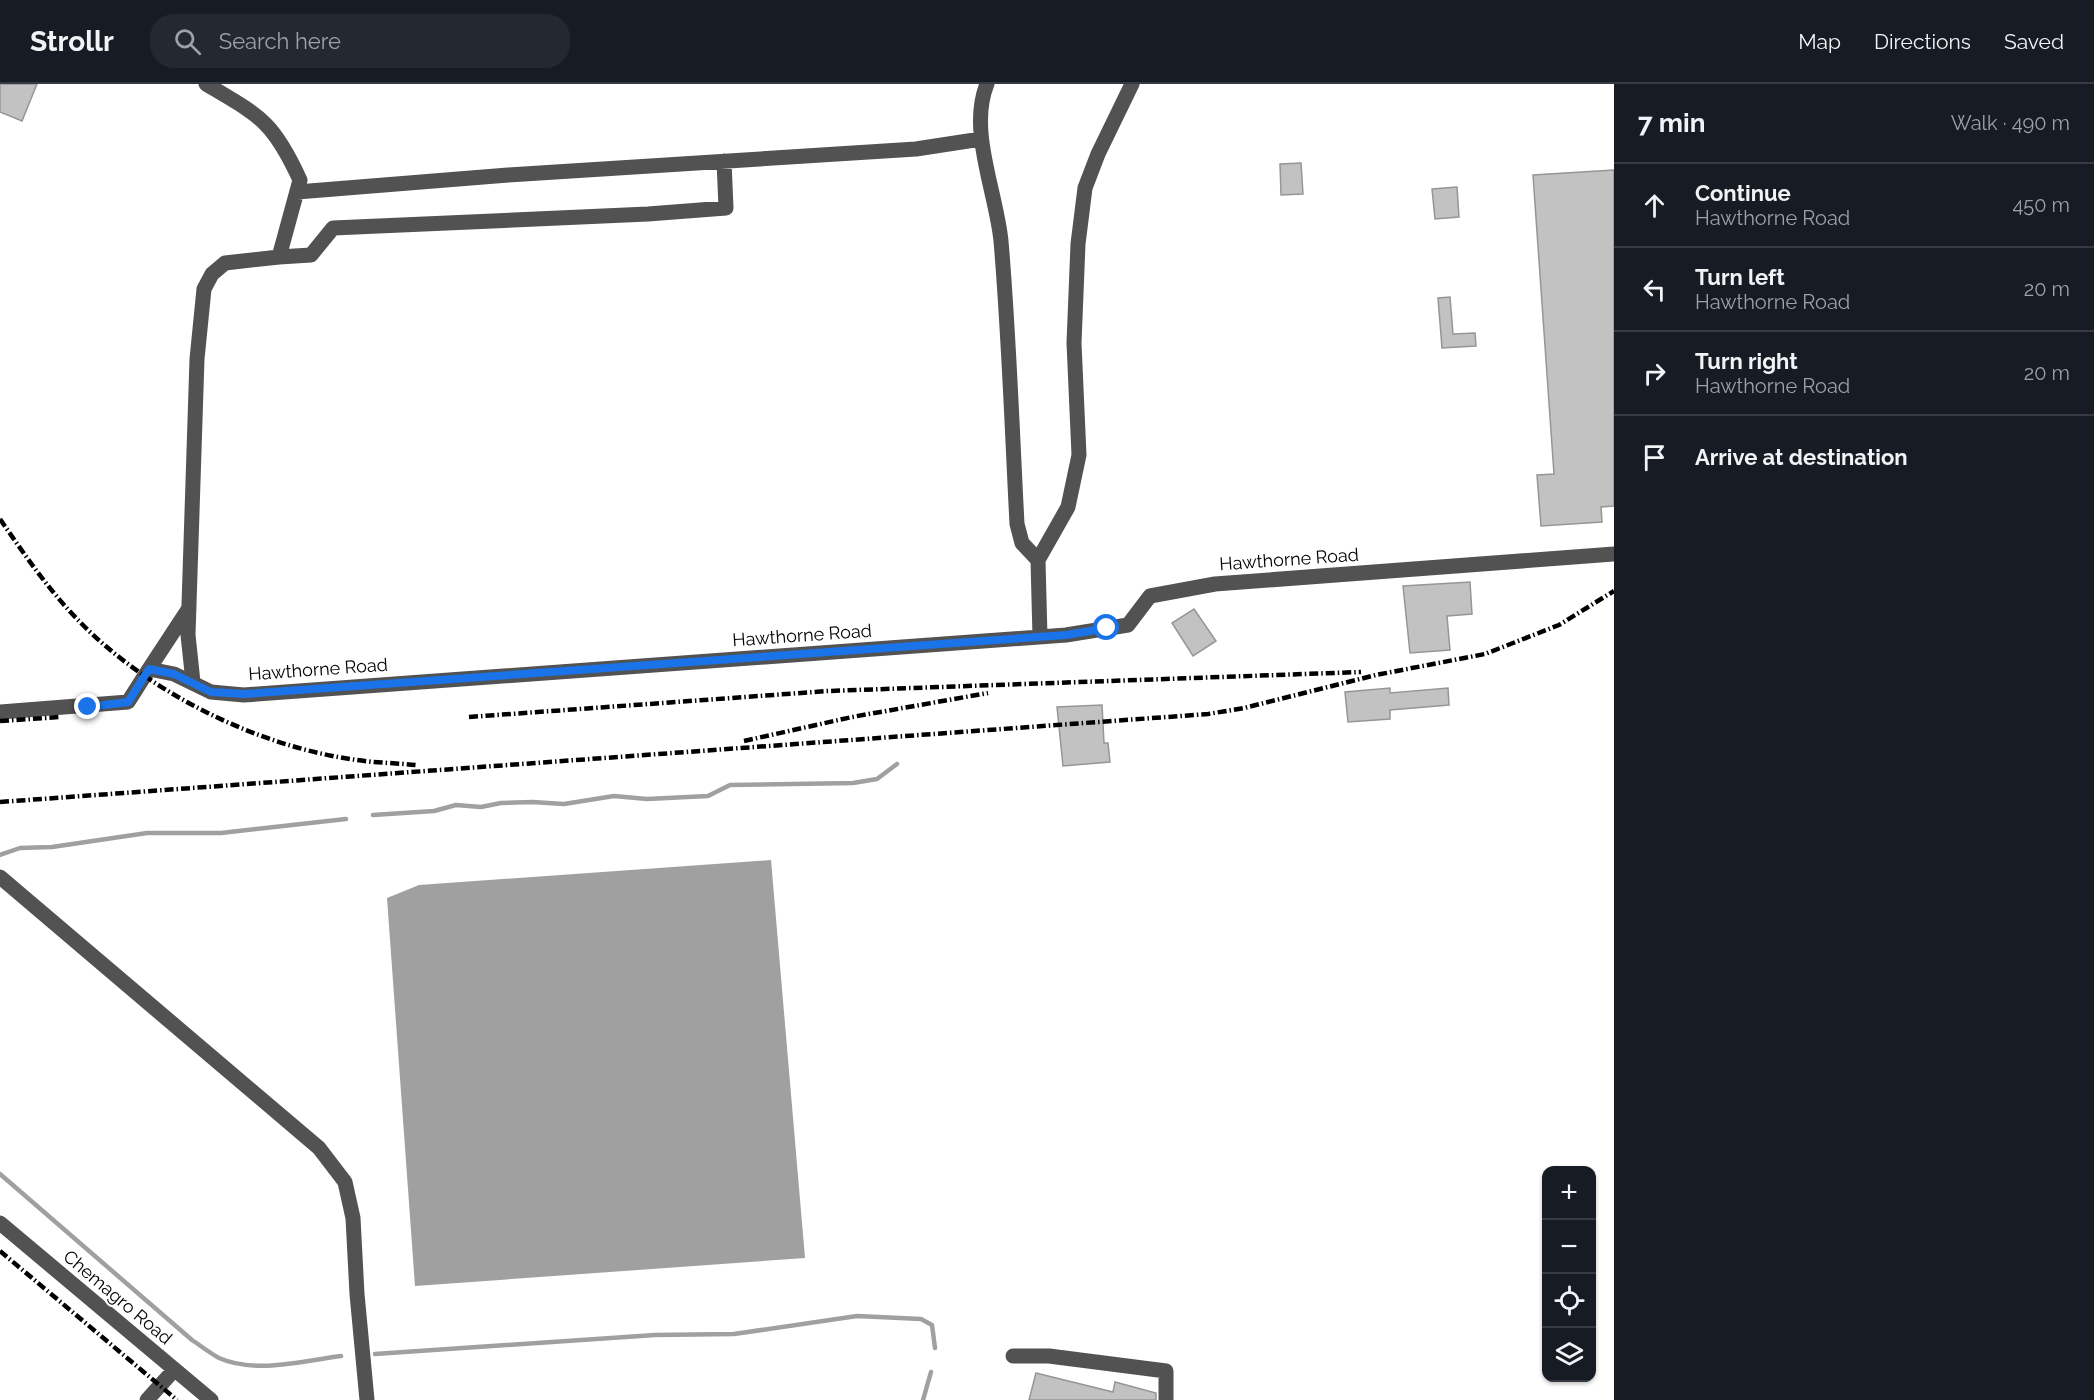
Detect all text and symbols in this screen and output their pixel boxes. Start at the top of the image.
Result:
search box [150,14,570,68]
text: Strollr [30,25,114,58]
icon: search [171,25,204,58]
text: Search here [219,28,341,54]
text: Map [1798,29,1841,54]
text: Directions [1874,29,1971,54]
text: Saved [2004,29,2064,54]
text: 7 min [1638,108,1705,138]
text: Walk · 490 m [1951,111,2070,135]
text: Continue [1695,180,1791,206]
icon: ahead [1638,189,1671,222]
text: 450 m [2012,193,2070,217]
text: Hawthorne Road [1695,206,1850,230]
text: Turn left [1695,264,1785,290]
icon: left [1638,273,1671,306]
text: 20 m [2024,277,2070,301]
text: Hawthorne Road [1695,290,1850,314]
text: Turn right [1695,348,1798,374]
icon: right [1638,357,1671,390]
text: 20 m [2024,361,2070,385]
text: Hawthorne Road [1695,374,1850,398]
icon: arrive [1638,441,1671,474]
text: Arrive at destination [1695,444,1908,470]
street label: Hawthorne Road [1219,544,1359,574]
route start [1093,614,1119,640]
street label: Hawthorne Road [732,620,872,650]
street label: Hawthorne Road [248,654,388,684]
route end [74,693,100,719]
map controls [1542,1166,1596,1382]
button: + [1542,1166,1596,1220]
button: − [1542,1220,1596,1274]
street label: Chemagro Road [59,1245,177,1349]
button: locate [1542,1274,1596,1328]
button: layers [1542,1328,1596,1382]

